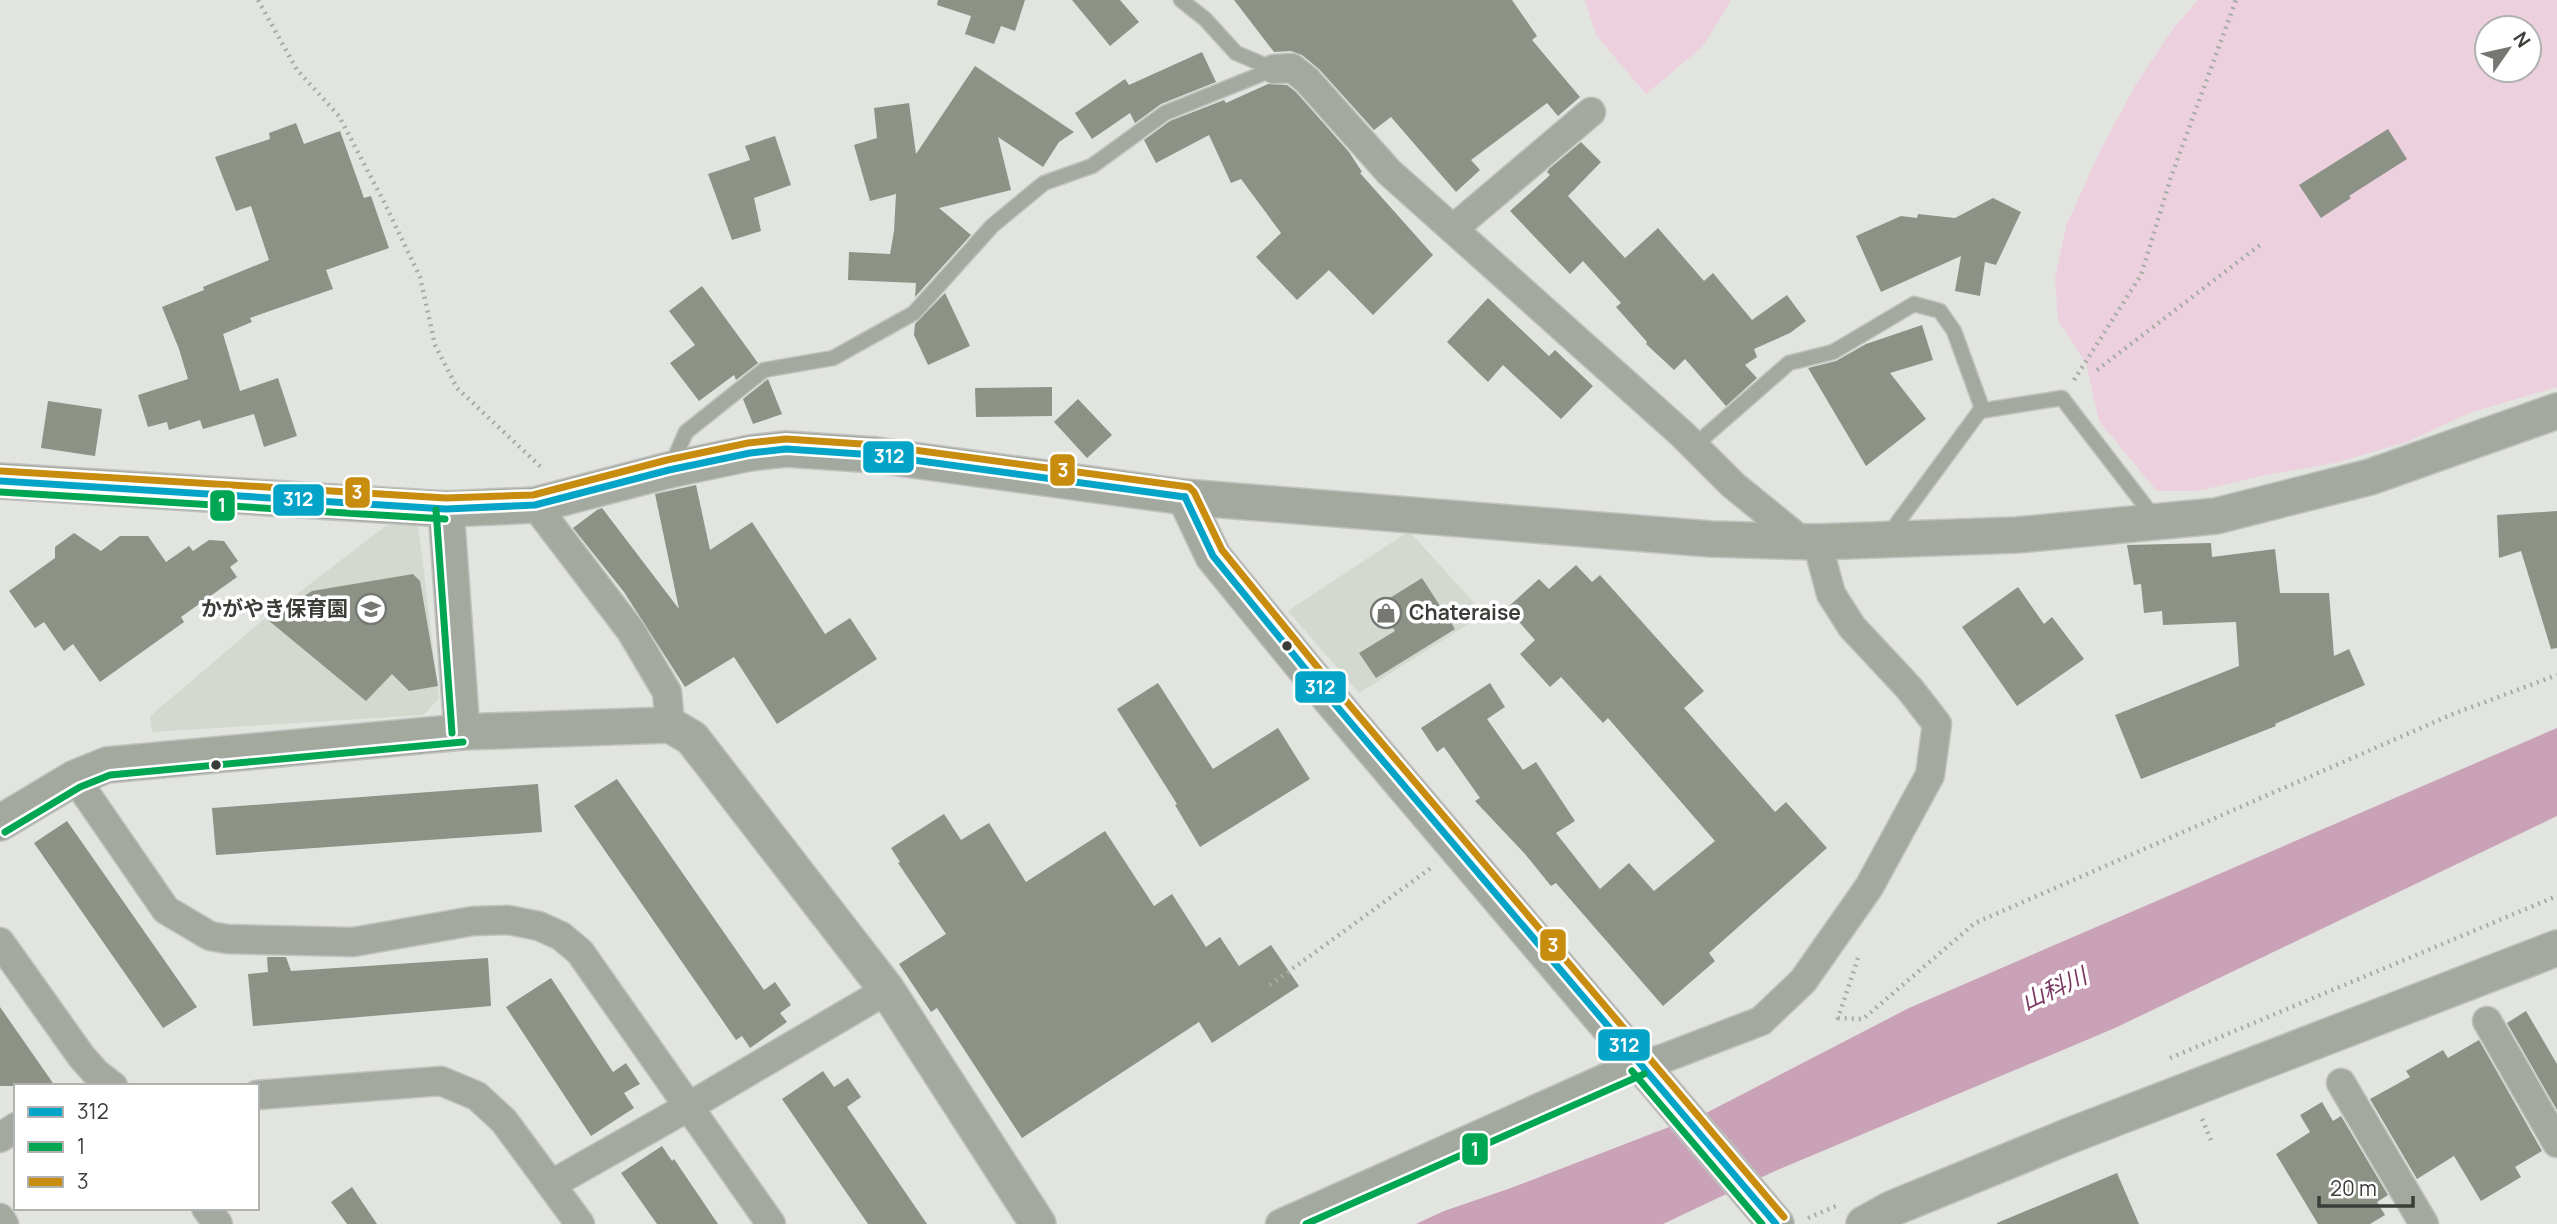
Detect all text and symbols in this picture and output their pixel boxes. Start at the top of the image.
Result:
north arrow [2473,14,2543,84]
text: N [2507,27,2537,52]
line badge: 312 [862,440,915,474]
text: 312 [874,443,904,469]
line badge: 3 [1049,453,1076,487]
text: 3 [1057,457,1069,483]
line badge: 3 [344,476,371,509]
text: 3 [351,479,363,505]
line badge: 312 [272,483,325,517]
text: 312 [283,486,313,512]
line badge: 1 [209,489,236,522]
text: 1 [218,492,226,518]
school or university icon: かがやき保育園 [354,592,388,626]
place label: かがやき保育園 [201,594,348,622]
shop icon: Chateraise [1369,596,1403,630]
place label: Chateraise [1409,598,1521,626]
unlabelled marker [1280,639,1294,653]
line badge: 312 [1294,670,1347,704]
text: 312 [1305,674,1335,700]
unlabelled marker [209,758,223,772]
line badge: 3 [1539,928,1567,962]
text: 3 [1547,932,1559,958]
water label: 山科川 [2016,958,2094,1017]
line badge: 312 [1597,1028,1651,1062]
text: 312 [1609,1032,1639,1058]
legend [14,1084,259,1210]
text: 312 [77,1097,109,1125]
text: 1 [77,1132,85,1160]
line badge: 1 [1461,1132,1489,1166]
text: 1 [1471,1136,1479,1162]
scale bar [2319,1164,2414,1208]
text: 3 [77,1167,89,1195]
text: 20 m [2330,1174,2377,1202]

